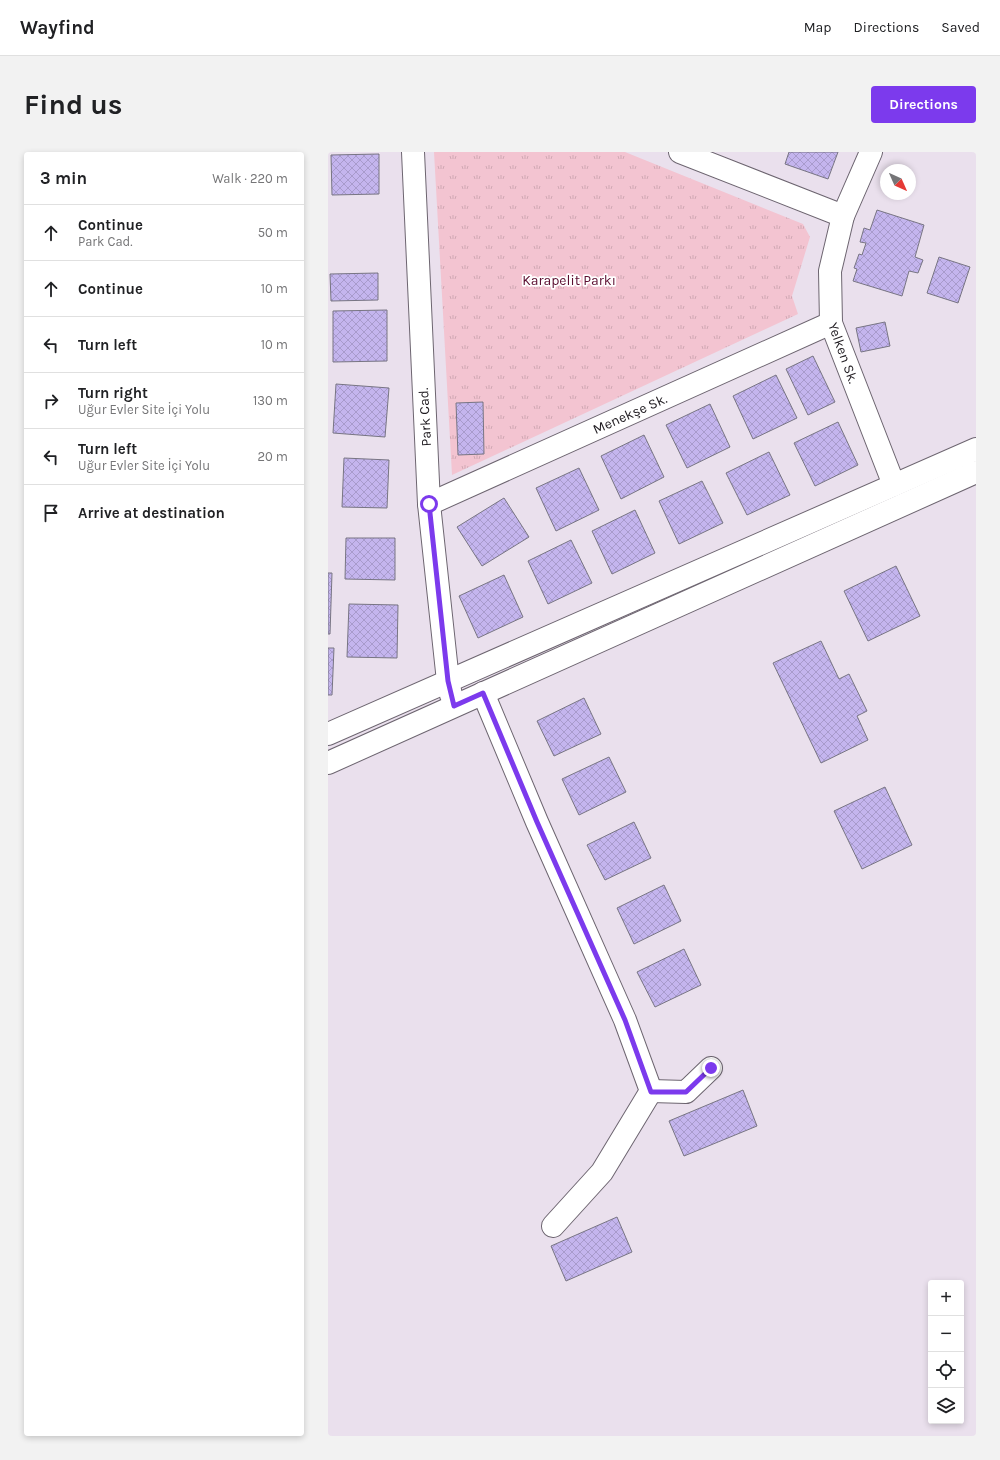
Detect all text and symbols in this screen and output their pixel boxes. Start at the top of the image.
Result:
text: Wayfind [20,17,95,39]
text: Map [804,19,832,36]
text: Directions [854,19,919,36]
text: Saved [941,19,980,36]
button: Directions [871,86,976,123]
text: Find us [24,88,123,121]
north arrow [880,164,916,200]
text: 3 min [40,168,87,188]
text: Walk · 220 m [212,171,288,186]
text: Continue [78,216,143,234]
icon: ahead [40,222,62,244]
text: 50 m [258,225,288,240]
text: Park Cad. [78,234,133,249]
park label: Karapelit Parkı [522,272,616,289]
icon: ahead [40,278,62,300]
text: Continue [78,280,143,298]
text: 10 m [261,281,288,296]
street label: Yelken Sk. [824,320,862,386]
icon: left [40,334,62,356]
text: Turn left [78,336,137,354]
text: 10 m [261,337,288,352]
text: Turn right [78,384,148,402]
street label: Park Cad. [415,387,435,447]
icon: right [40,390,62,412]
street label: Menekşe Sk. [590,390,670,438]
text: 130 m [253,393,288,408]
text: Uğur Evler Site İçi Yolu [78,402,210,417]
text: Turn left [78,440,137,458]
icon: left [40,446,62,468]
text: 20 m [258,449,288,464]
text: Uğur Evler Site İçi Yolu [78,458,210,473]
route start [420,495,438,513]
icon: arrive [40,502,62,524]
text: Arrive at destination [78,504,225,522]
route end [702,1059,720,1077]
map controls [928,1280,964,1424]
button: + [928,1280,964,1316]
button: − [928,1316,964,1352]
button: locate [928,1352,964,1388]
button: layers [928,1388,964,1424]

